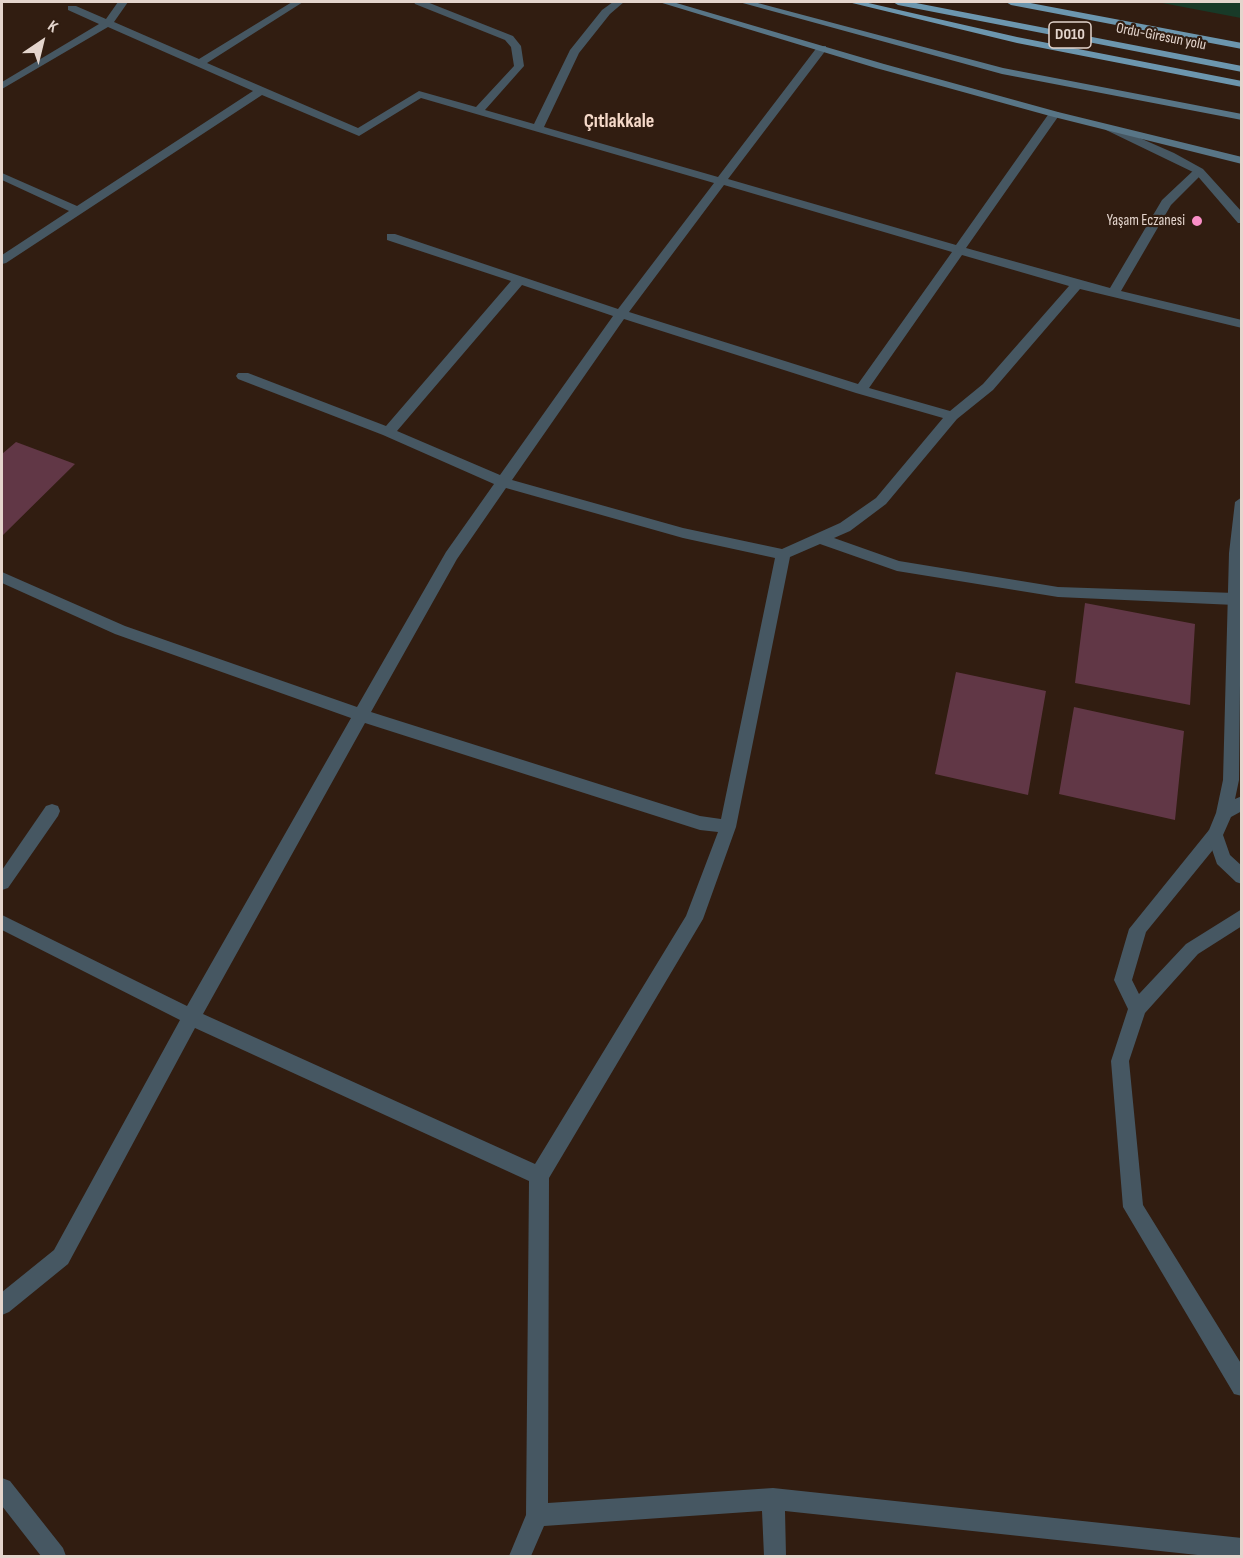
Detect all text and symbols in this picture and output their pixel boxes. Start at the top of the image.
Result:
north arrow [12,12,72,72]
text: K [44,17,61,37]
street label: Ordu-Giresun yolu [1114,19,1208,55]
road number: D010 [1049,22,1091,48]
district label: Çıtlakkale [584,110,654,134]
place label: Yaşam Eczanesi [1107,212,1185,230]
marker: Yaşam Eczanesi [1190,214,1204,228]

